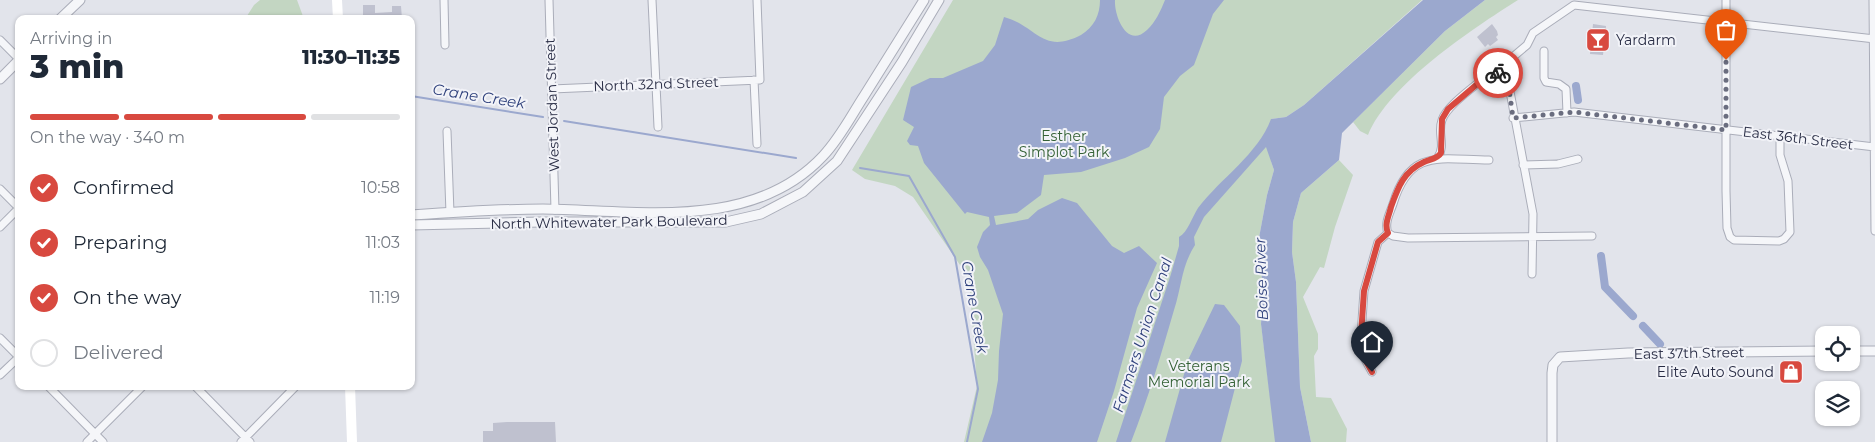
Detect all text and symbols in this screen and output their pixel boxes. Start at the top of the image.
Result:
pin [1705,9,1747,60]
icon: bag [1712,16,1740,44]
bar icon: Yardarm [1585,27,1611,53]
text: Arriving in [30,29,112,48]
place label: Yardarm [1616,31,1676,49]
street label: West Jordan Street [541,37,563,172]
text: 11:30–11:35 [302,46,400,69]
text: 3 min [30,47,124,86]
courier [1473,48,1523,98]
icon: bike [1484,59,1512,87]
street label: North 32nd Street [593,73,719,95]
water label: Crane Creek [431,79,528,113]
street label: East 36th Street [1742,122,1855,154]
park label: Esther Simplot Park [1019,127,1110,161]
text: On the way · 340 m [30,128,185,147]
icon: check [30,174,58,202]
text: Confirmed [73,176,174,199]
text: 10:58 [361,178,400,197]
street label: North Whitewater Park Boulevard [490,211,728,233]
icon: check [30,229,58,257]
text: Preparing [73,231,168,254]
text: 11:03 [366,233,400,252]
water label: Boise River [1250,236,1272,321]
water label: Farmers Union Canal [1108,255,1176,415]
water label: Crane Creek [958,259,993,356]
icon: check [30,284,58,312]
text: On the way [73,286,181,309]
text: 11:19 [370,288,400,307]
pin [1351,321,1393,372]
map controls [1815,326,1860,426]
button: locate [1815,326,1860,371]
icon: home [1358,328,1386,356]
text: Delivered [73,341,164,364]
street label: East 37th Street [1634,343,1745,363]
park label: Veterans Memorial Park [1148,357,1251,391]
shop icon: Elite Auto Sound [1778,359,1804,385]
place label: Elite Auto Sound [1657,363,1774,381]
button: layers [1815,381,1860,426]

